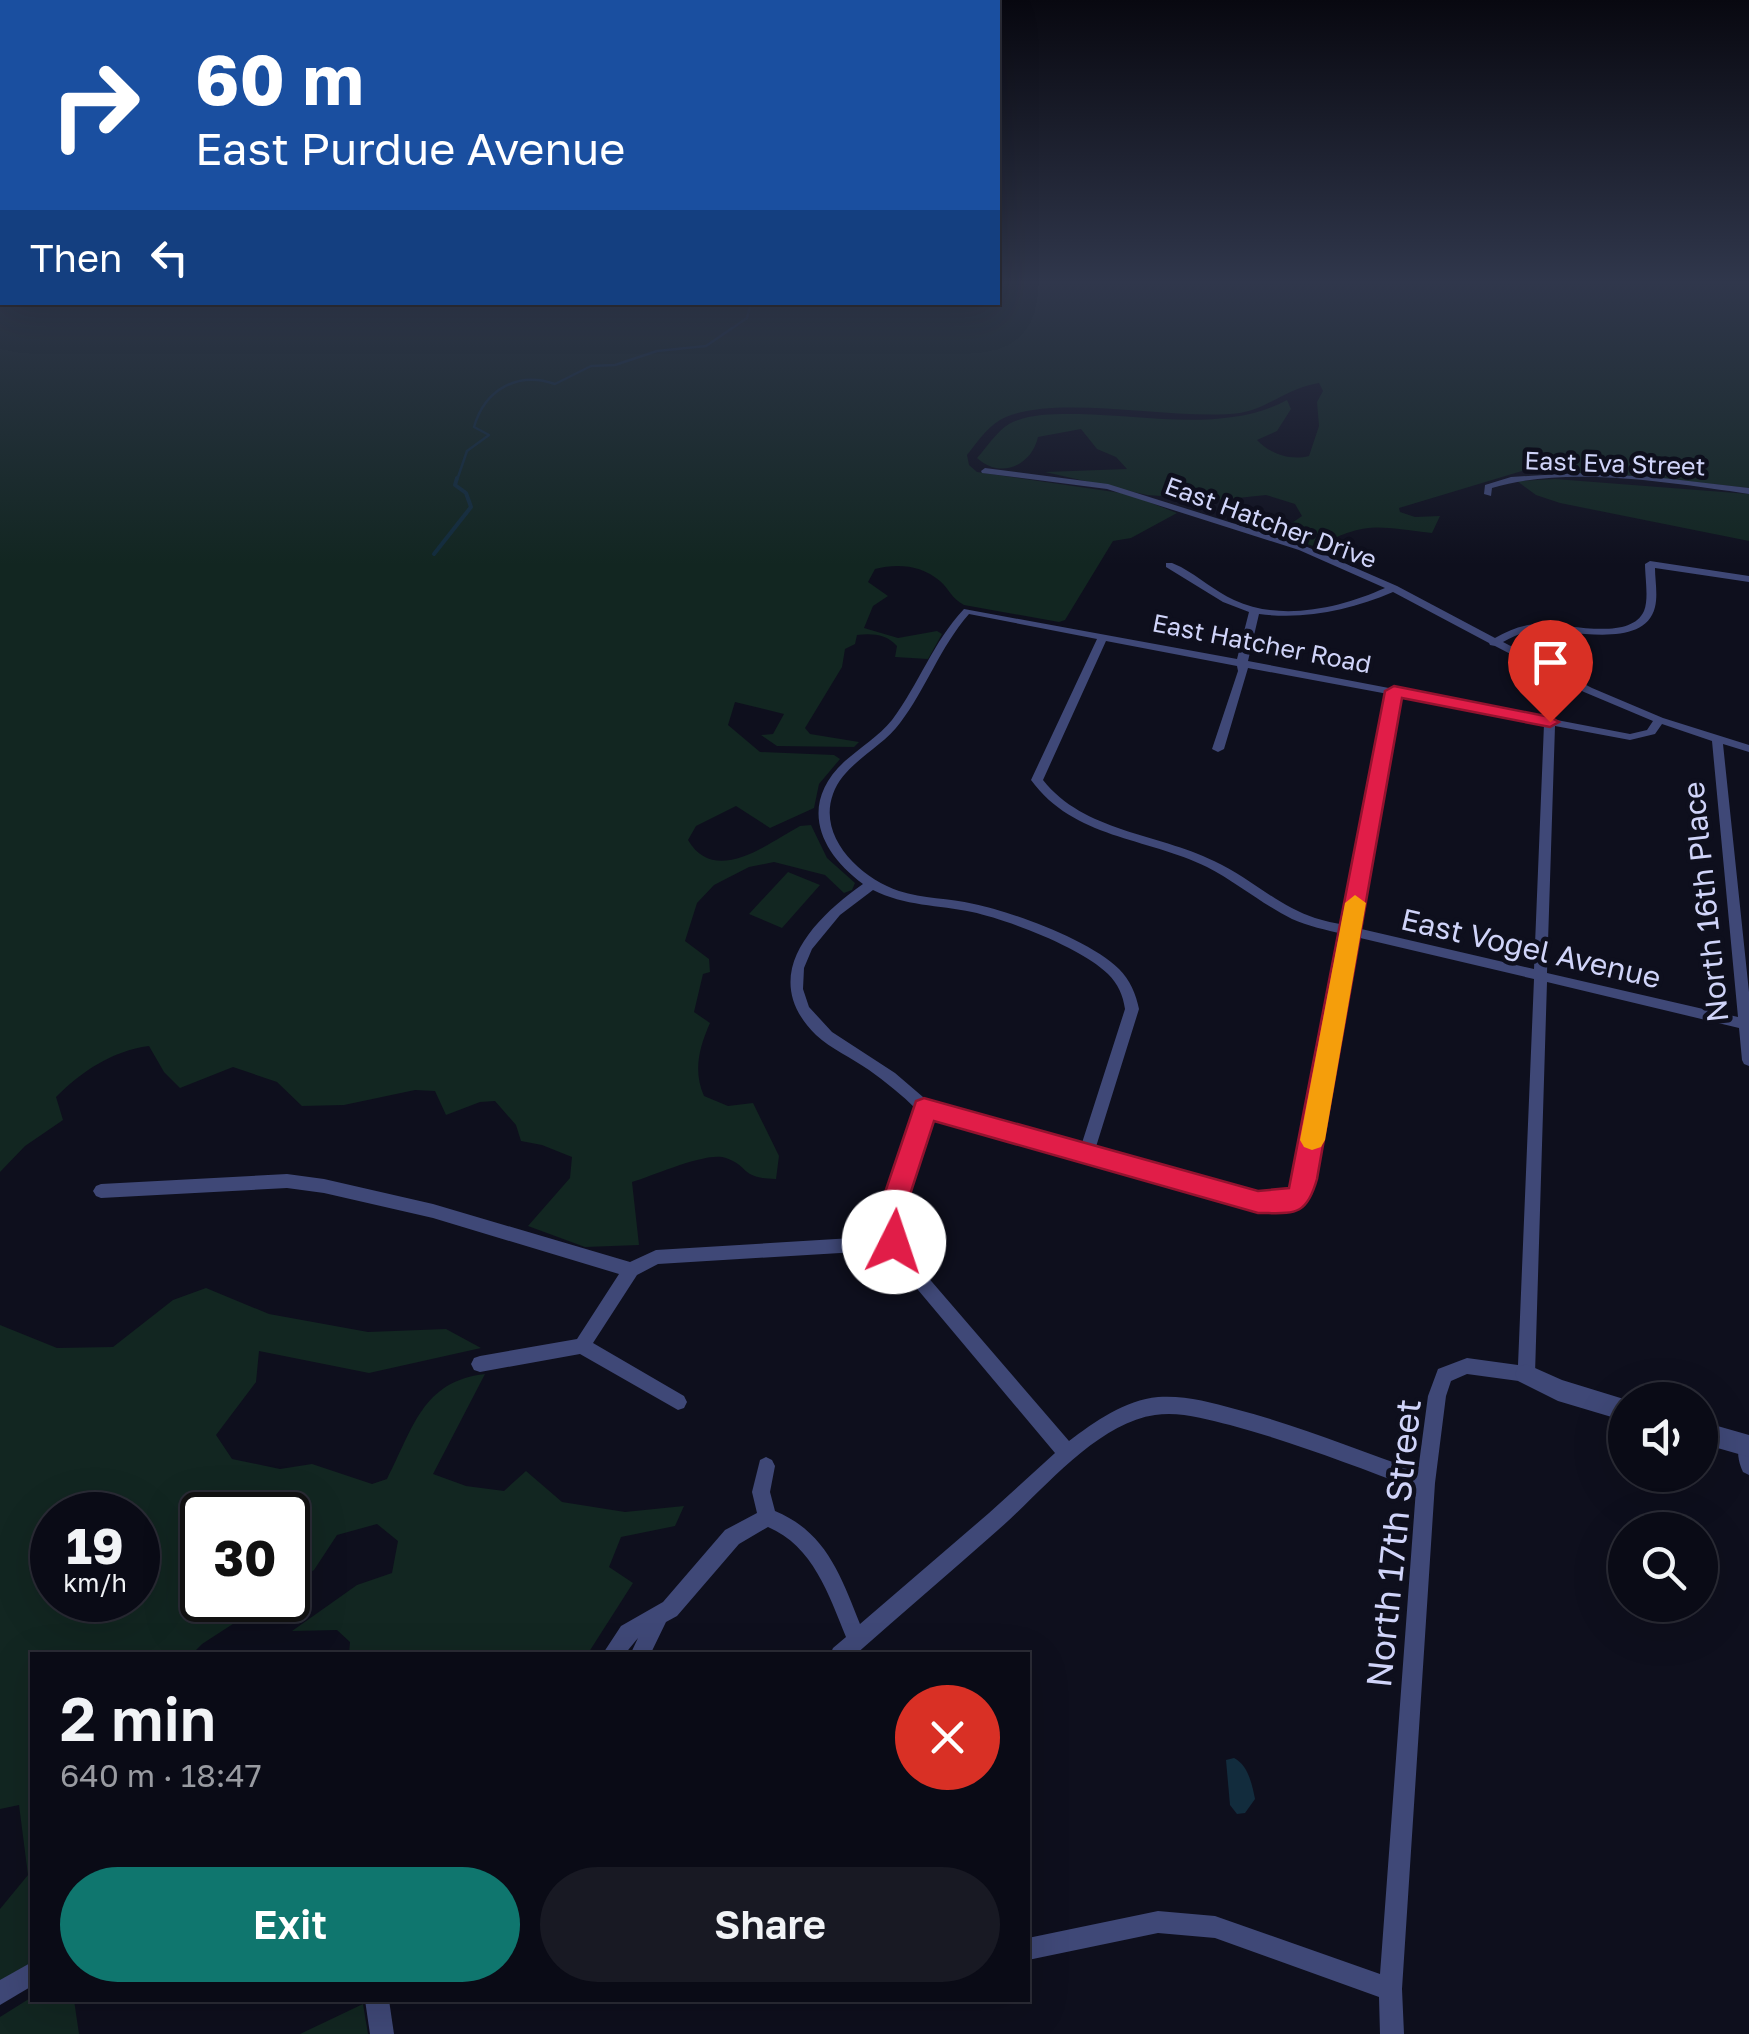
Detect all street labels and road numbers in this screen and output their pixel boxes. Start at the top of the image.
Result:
street label: East Eva Street [1524,444,1706,482]
street label: East Hatcher Drive [1161,469,1381,575]
street label: East Hatcher Road [1150,607,1374,679]
street label: North 16th Place [1674,780,1736,1024]
street label: East Vogel Avenue [1398,901,1664,995]
street label: North 17th Street [1357,1397,1429,1689]

